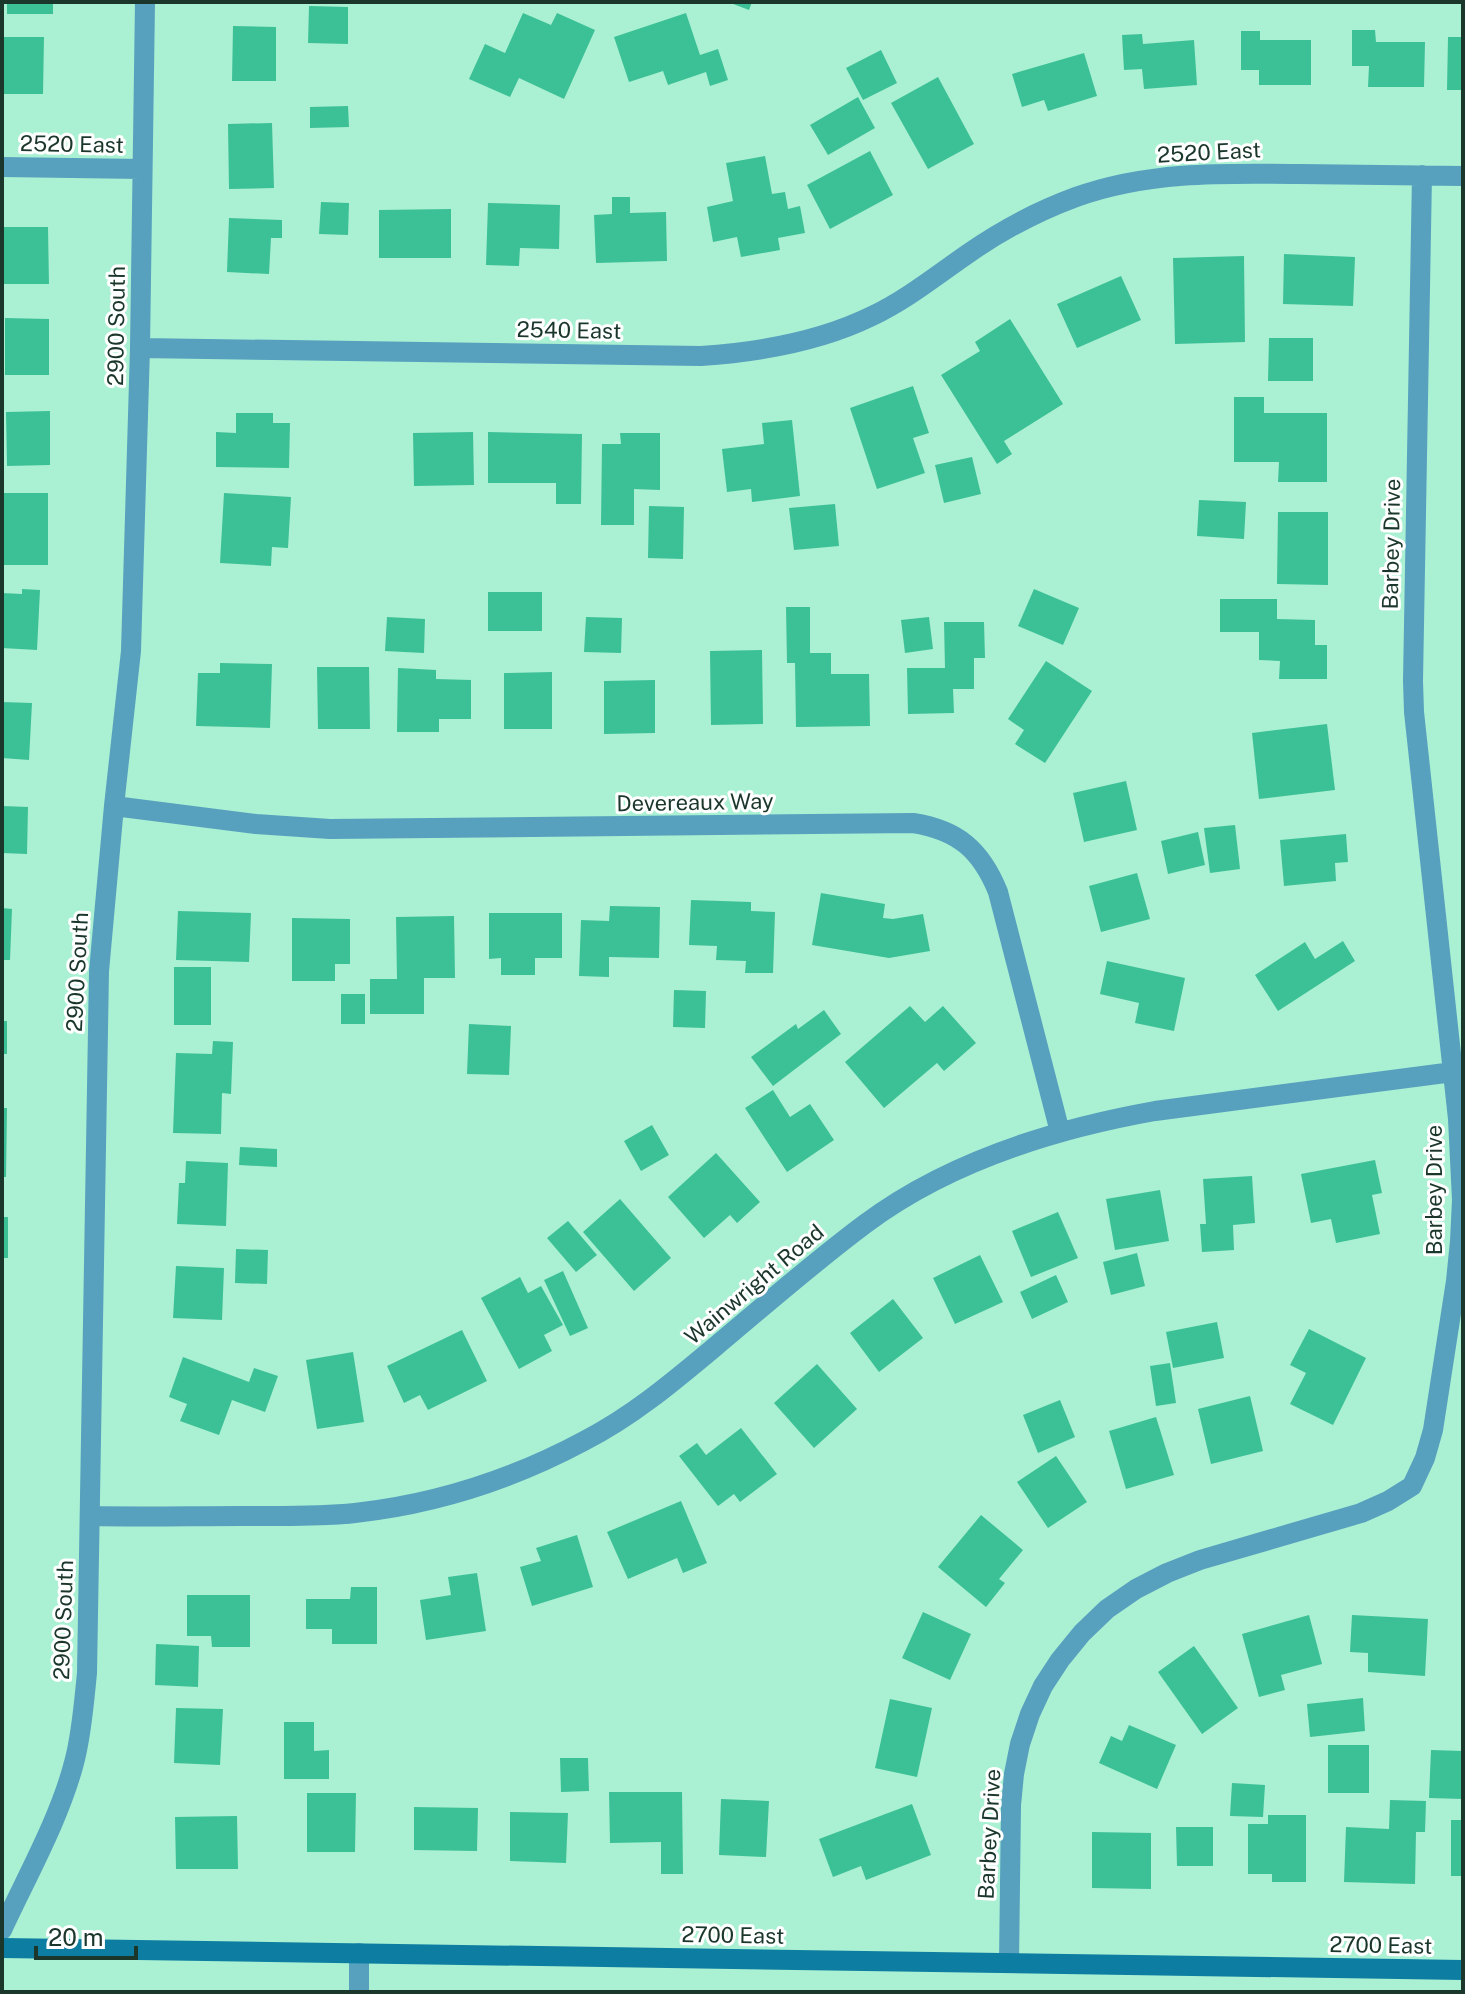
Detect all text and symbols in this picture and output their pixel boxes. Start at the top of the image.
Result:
street label: 2520 East [20,130,124,158]
street label: 2520 East [1156,136,1262,168]
street label: 2900 South [102,266,130,386]
street label: 2540 East [516,316,622,344]
street label: Barbey Drive [1377,478,1405,610]
street label: Devereaux Way [616,788,774,816]
street label: 2900 South [61,911,93,1033]
street label: Barbey Drive [1421,1125,1447,1255]
street label: Wainwright Road [679,1218,829,1350]
street label: 2900 South [48,1560,78,1680]
street label: Barbey Drive [973,1768,1005,1900]
scale bar [36,1910,136,1960]
street label: 2700 East [681,1921,785,1949]
text: 20 m [48,1923,104,1951]
street label: 2700 East [1329,1931,1433,1959]

